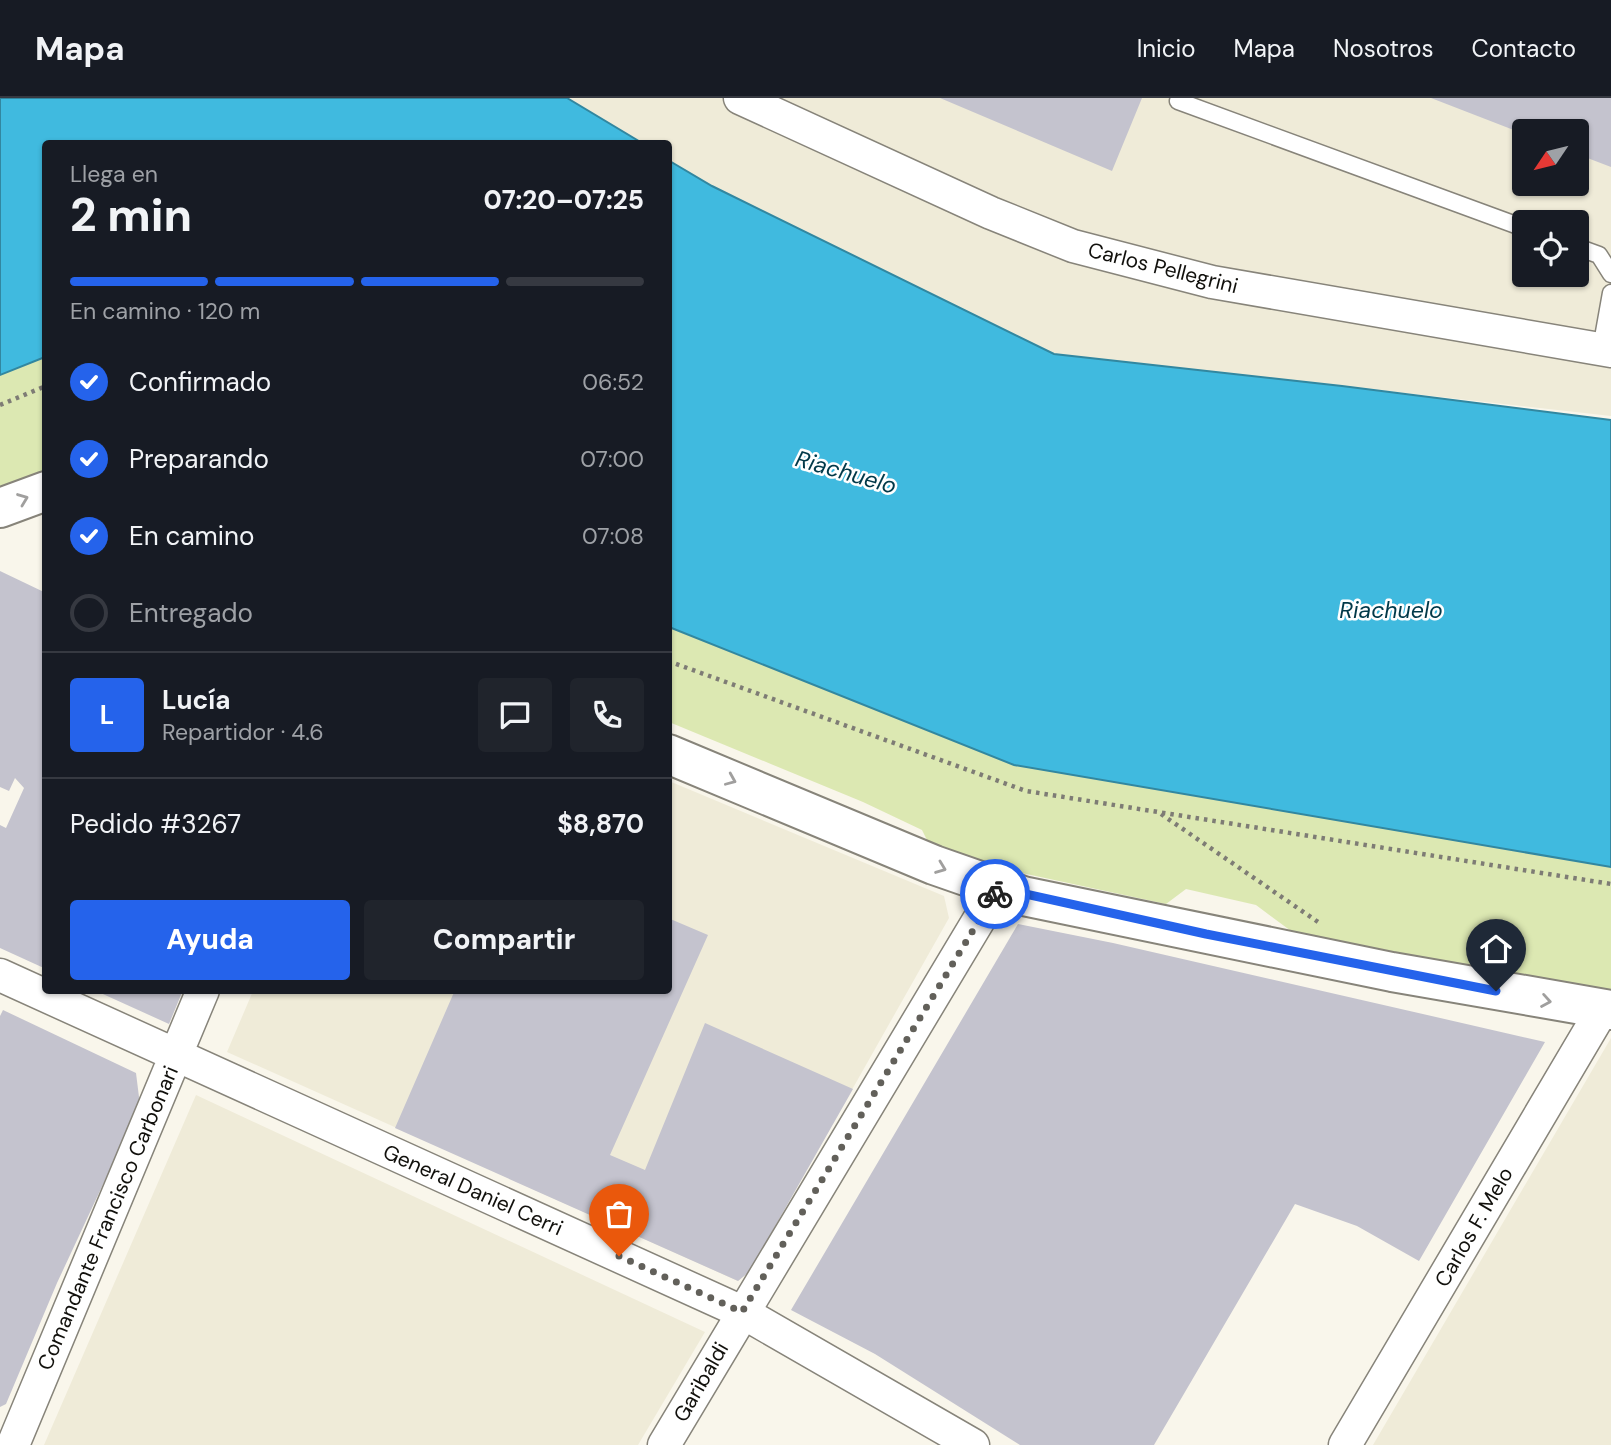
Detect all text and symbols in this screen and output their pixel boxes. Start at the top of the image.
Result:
text: Mapa [35,27,125,70]
text: Inicio [1137,33,1196,64]
text: Mapa [1234,33,1295,64]
text: Nosotros [1333,33,1434,64]
text: Contacto [1472,33,1576,64]
north arrow [1512,119,1589,196]
map controls [1512,119,1589,287]
text: Llega en [70,159,158,189]
text: 07:20–07:25 [483,183,644,217]
text: 2 min [70,185,192,245]
button: locate [1512,210,1589,287]
street label: Carlos Pellegrini [1085,236,1241,300]
text: En camino · 120 m [70,296,260,326]
icon: check [70,363,108,401]
text: Confirmado [129,365,271,399]
text: 06:52 [582,367,644,397]
icon: check [70,440,108,478]
text: Preparando [129,442,269,476]
water label: Riachuelo [792,443,900,501]
text: 07:00 [580,444,644,474]
one-way arrow [16,493,28,507]
icon: check [70,517,108,555]
text: En camino [129,519,254,553]
text: 07:08 [582,521,644,551]
water label: Riachuelo [1339,595,1443,625]
text: Entregado [129,596,253,630]
button: chat [478,678,552,752]
button: phone [570,678,644,752]
text: Lucía [162,683,230,717]
text: L [100,698,114,732]
text: Repartidor · 4.6 [162,717,324,747]
one-way arrow [725,772,737,786]
text: Pedido #3267 [70,807,241,841]
text: $8,870 [557,807,644,841]
courier [960,859,1030,929]
one-way arrow [935,860,947,874]
icon: bike [976,875,1014,913]
button: Ayuda [70,900,350,980]
button: Compartir [364,900,644,980]
pin [1466,919,1526,991]
icon: home [1477,930,1515,968]
one-way arrow [1540,992,1552,1007]
street label: Comandante Francisco Carbonari [31,1062,185,1374]
street label: General Daniel Cerri [379,1138,567,1242]
street label: Carlos F. Melo [1428,1162,1520,1292]
pin [589,1184,649,1256]
icon: bag [600,1195,638,1233]
street label: Garibaldi [667,1337,735,1427]

